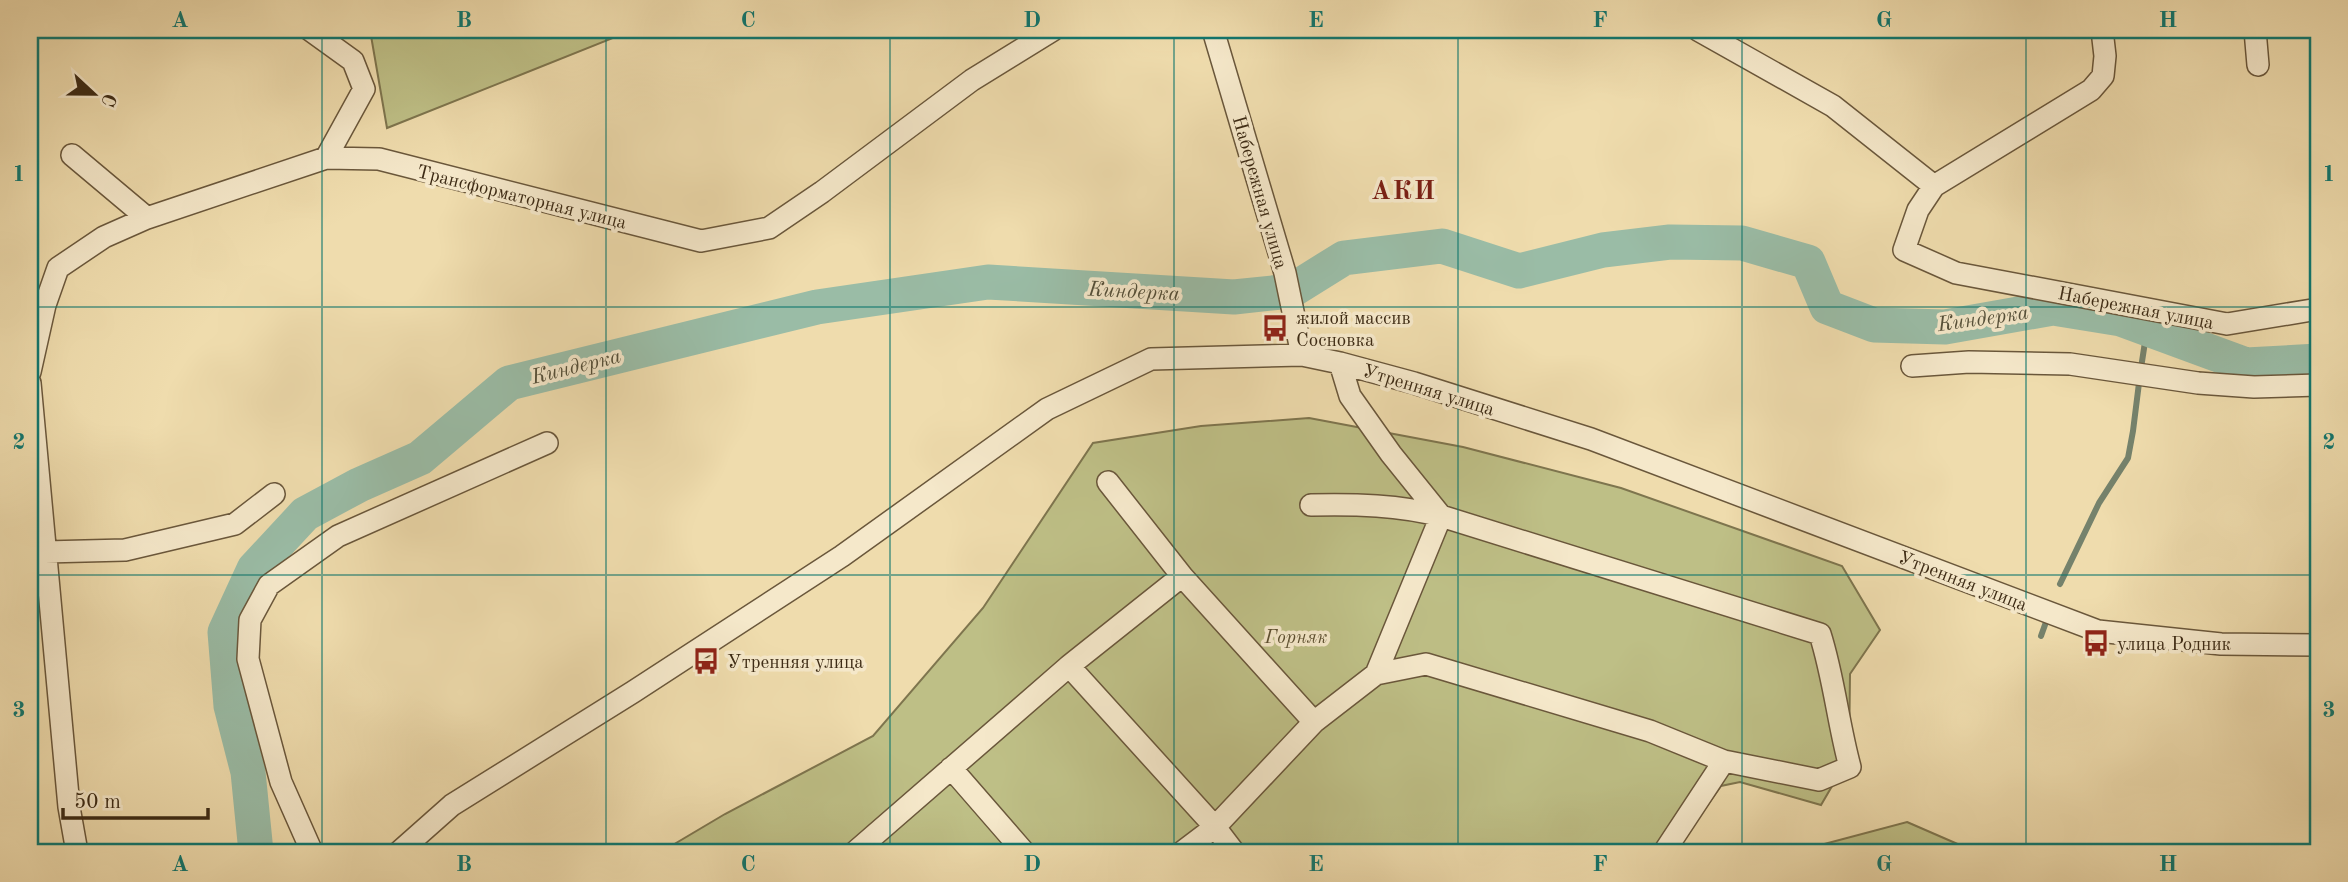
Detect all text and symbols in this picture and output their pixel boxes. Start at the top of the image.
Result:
text: A [171,9,189,32]
text: B [456,9,472,32]
text: C [740,9,756,32]
text: D [1023,9,1041,32]
text: E [1308,9,1324,32]
text: F [1592,9,1608,32]
text: G [1876,9,1892,32]
text: H [2159,9,2177,32]
north arrow [60,60,130,130]
text: С [96,90,119,109]
street label: Набережная улица [1228,114,1290,272]
text: 1 [12,163,26,186]
street label: Трансформаторная улица [415,163,629,234]
text: 1 [2322,163,2336,186]
district label: АКИ [1371,179,1437,205]
water label: Киндерка [1087,280,1180,305]
street label: Набережная улица [2056,285,2216,334]
water label: Киндерка [1935,303,2030,336]
place label: жилой массив Сосновка [1296,310,1411,351]
bus stop icon: жилой массив Сосновка [1260,313,1290,343]
water label: Киндерка [528,346,623,389]
street label: Утренняя улица [1360,362,1497,421]
text: 2 [12,431,26,454]
text: 2 [2322,431,2336,454]
street label: Утренняя улица [1895,549,2030,616]
bus stop icon: улица Родник [2081,628,2111,658]
park label: Горняк [1263,629,1328,648]
place label: улица Родник [2117,636,2232,655]
bus stop icon: Утренняя улица [691,646,721,676]
place label: Утренняя улица [727,654,864,673]
text: 3 [12,699,26,722]
text: 3 [2322,699,2336,722]
scale bar [63,777,208,821]
text: 50 m [74,792,121,813]
text: A [171,853,189,876]
text: B [456,853,472,876]
text: C [740,853,756,876]
text: D [1023,853,1041,876]
text: E [1308,853,1324,876]
text: F [1592,853,1608,876]
text: G [1876,853,1892,876]
text: H [2159,853,2177,876]

